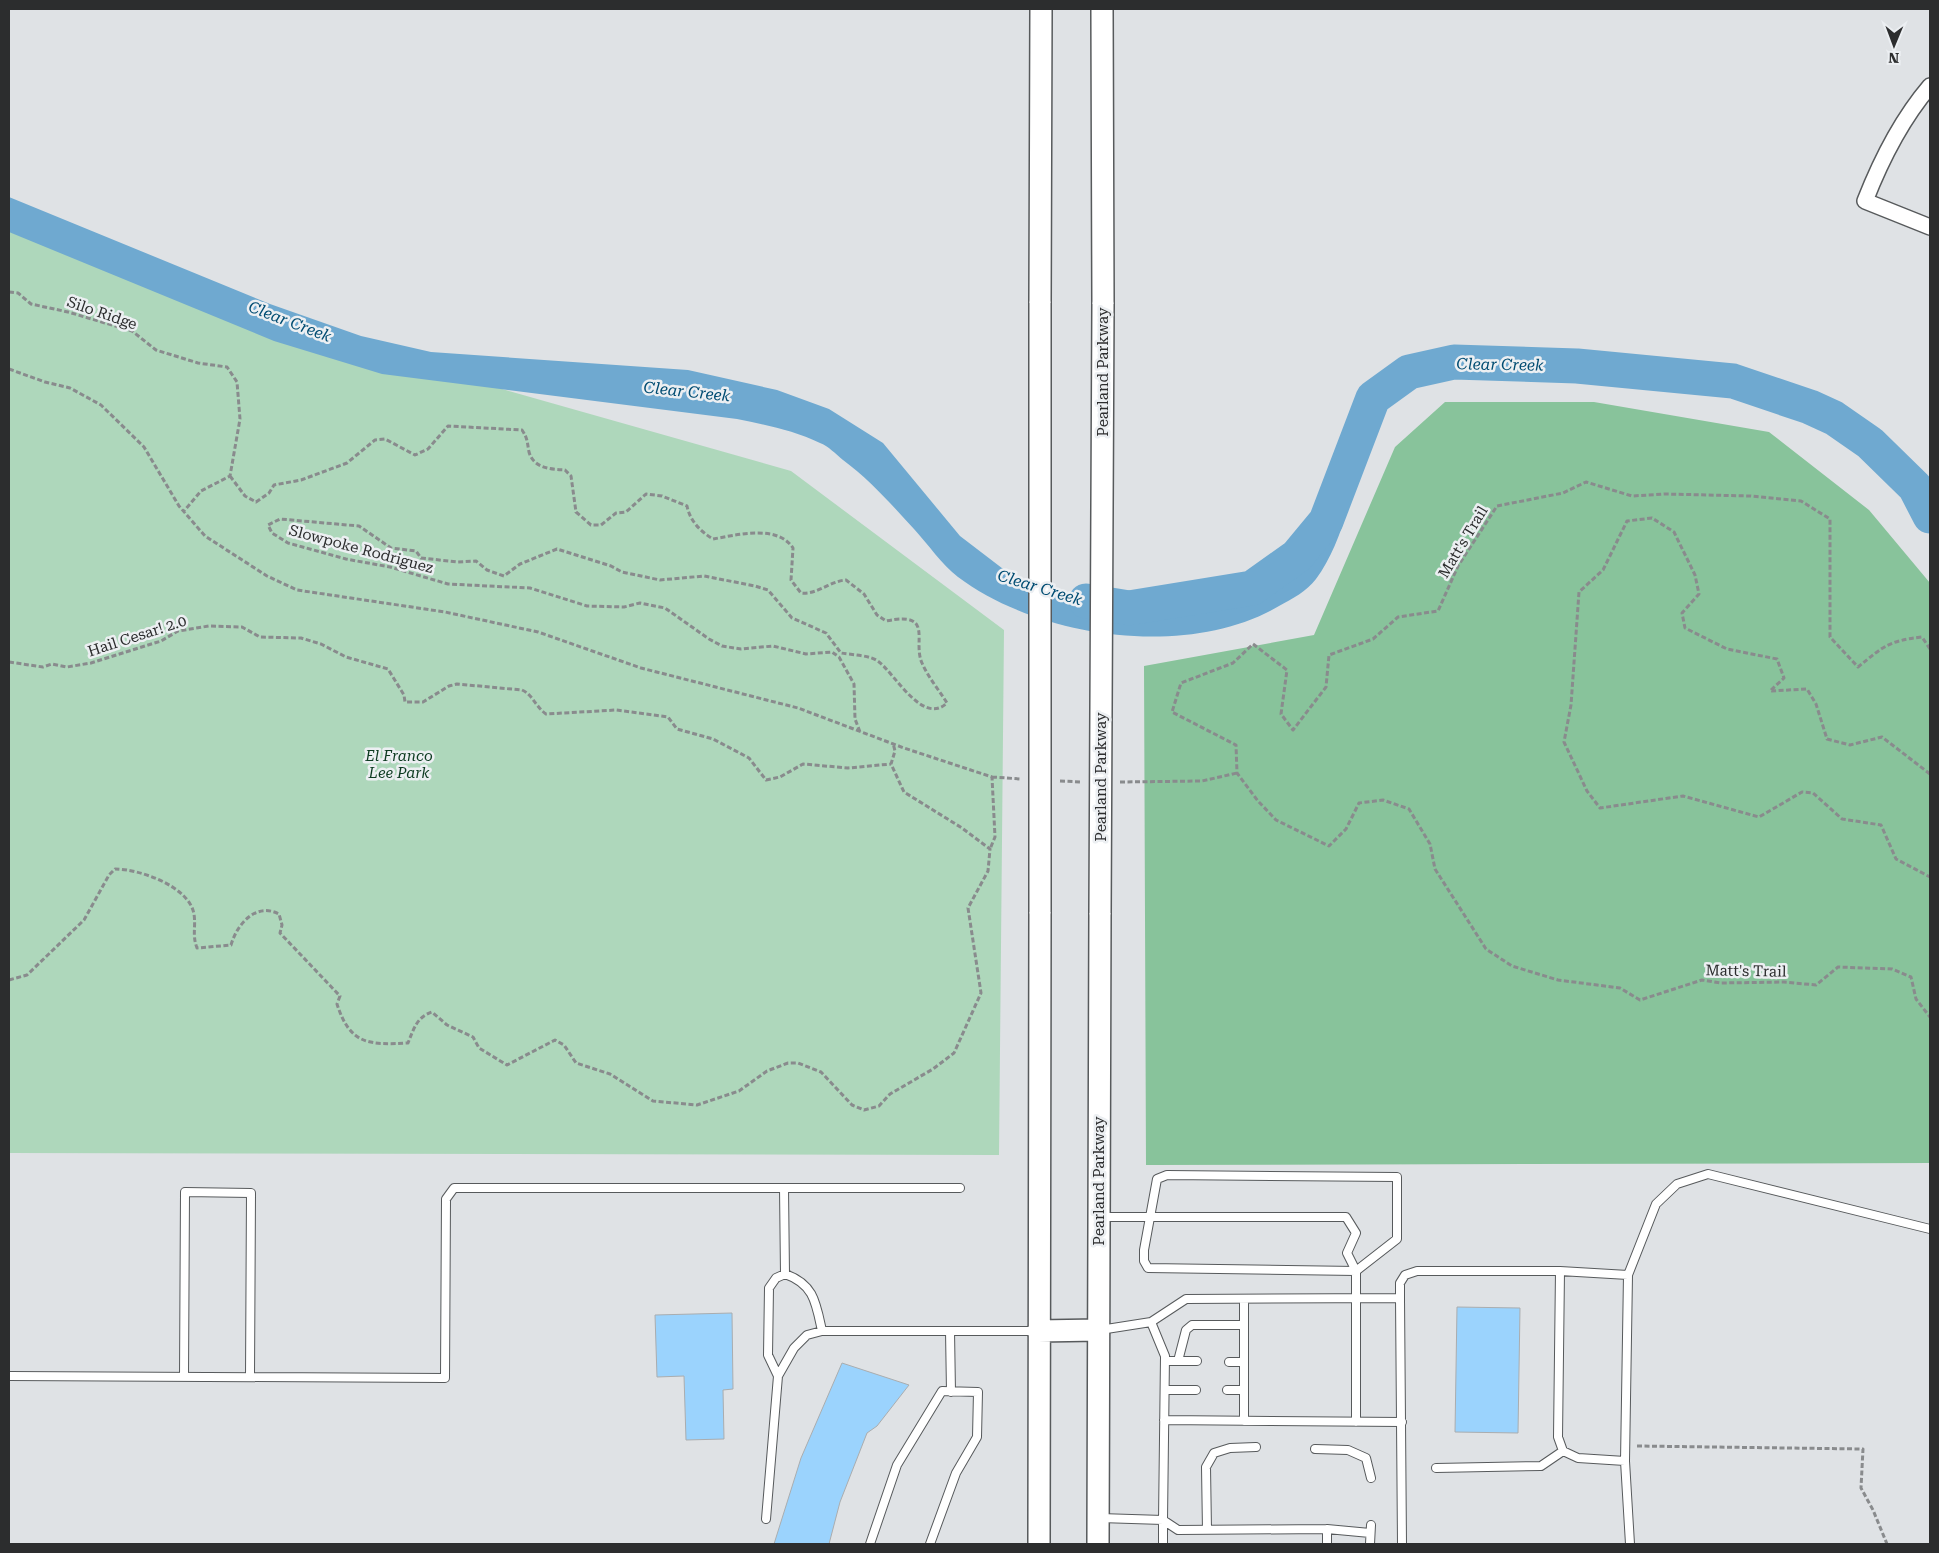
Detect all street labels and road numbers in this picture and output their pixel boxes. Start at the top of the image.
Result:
street label: Silo Ridge [65,293,139,333]
street label: Pearland Parkway [1094,307,1112,437]
street label: Matt's Trail [1434,502,1492,581]
street label: Slowpoke Rodriguez [287,521,435,577]
street label: Hail Cesar! 2.0 [85,612,189,660]
street label: Pearland Parkway [1092,712,1110,842]
street label: Matt's Trail [1705,961,1787,981]
street label: Pearland Parkway [1090,1116,1108,1246]

